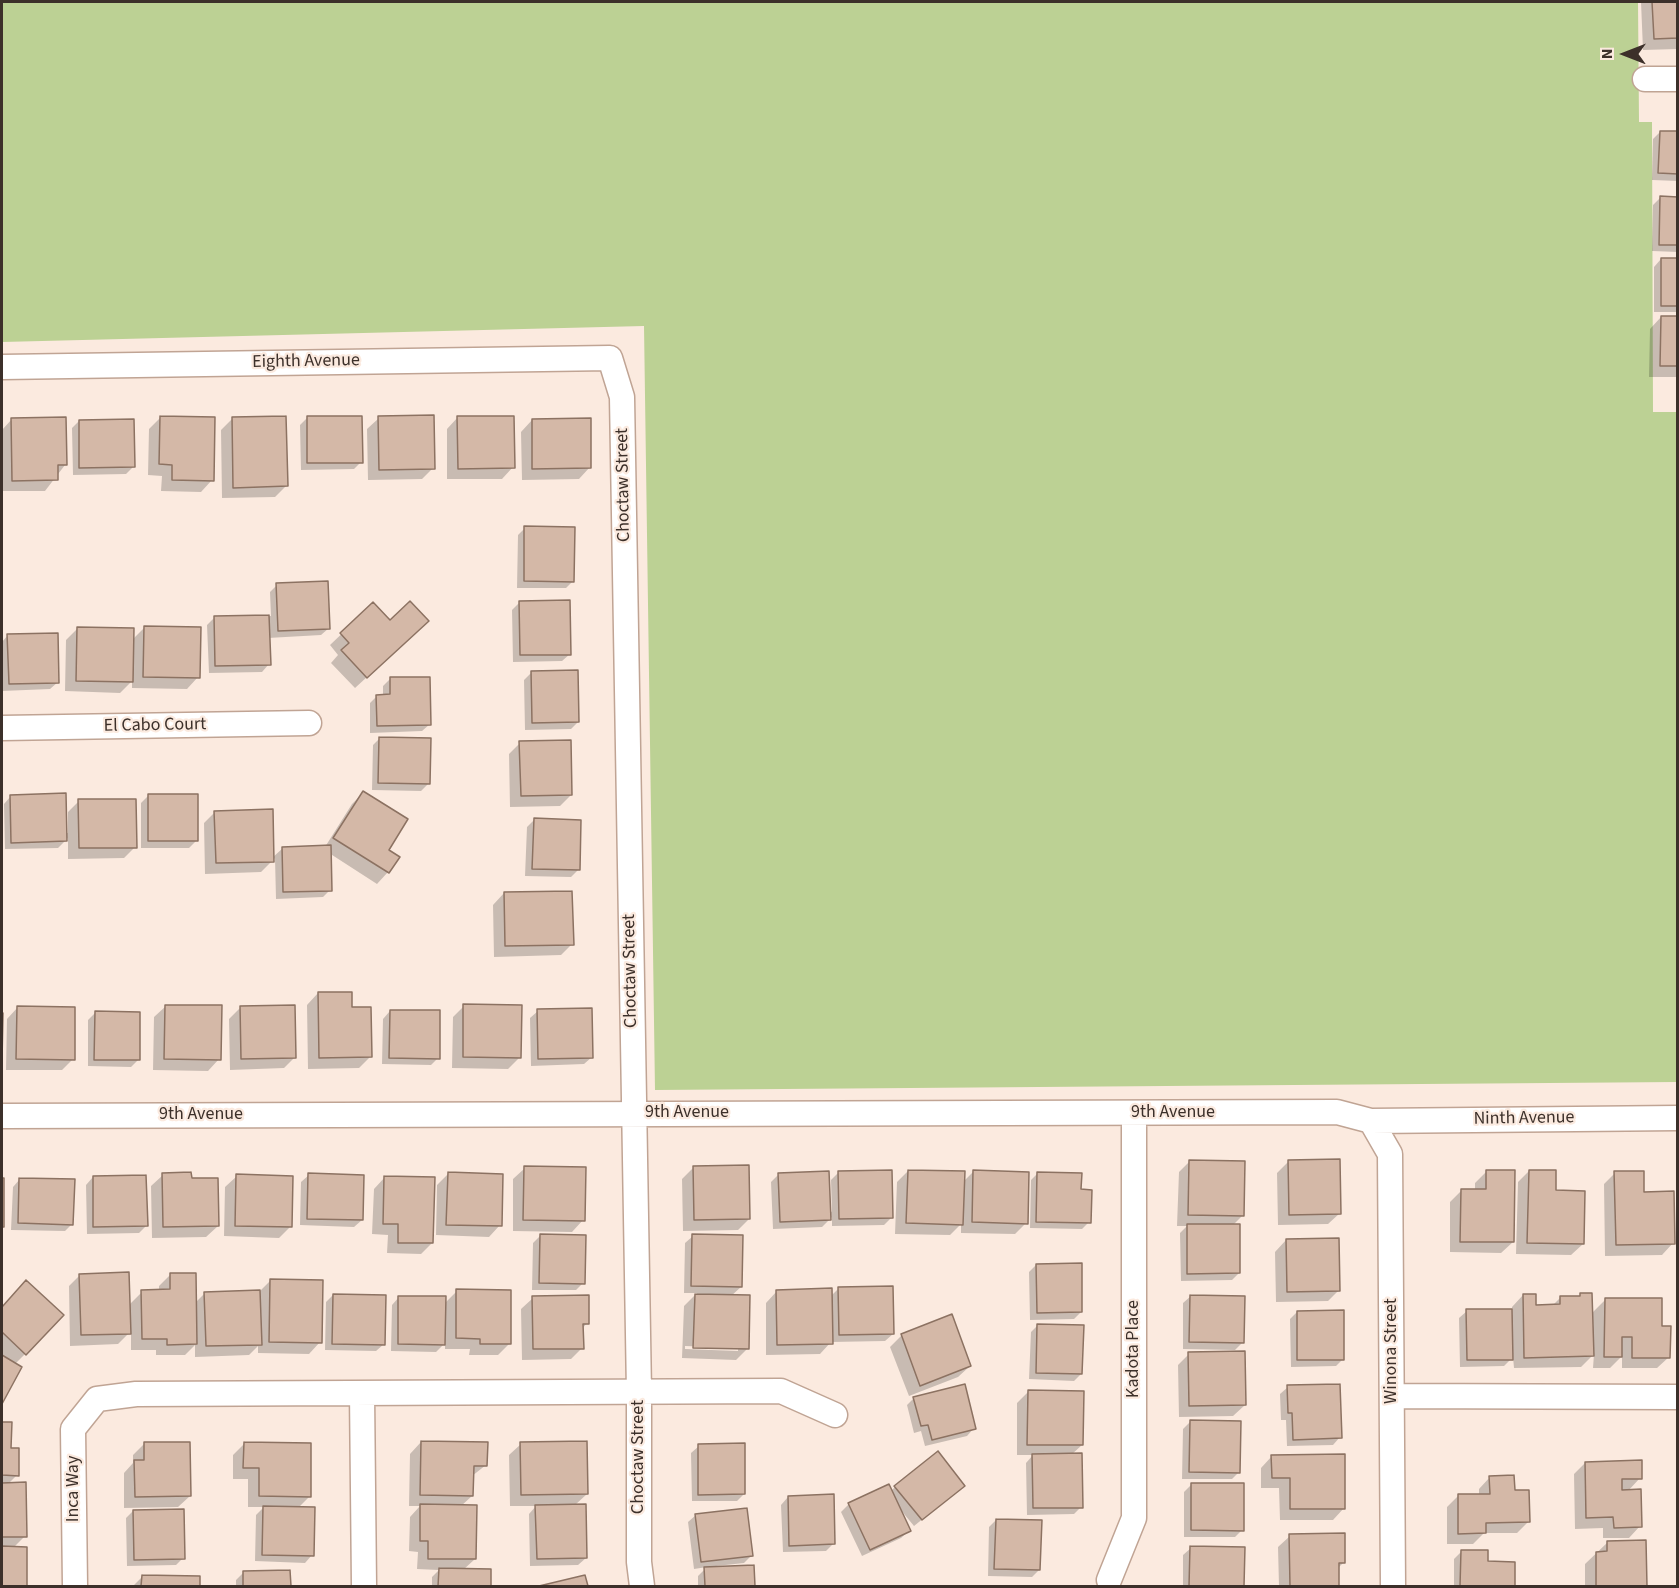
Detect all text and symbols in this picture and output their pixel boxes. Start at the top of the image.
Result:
north arrow [1595,24,1655,84]
text: N [1596,49,1618,59]
street label: Eighth Avenue [252,350,360,374]
street label: Choctaw Street [612,428,636,542]
street label: El Cabo Court [104,714,206,738]
street label: Choctaw Street [619,914,643,1028]
street label: 9th Avenue [645,1102,729,1124]
street label: 9th Avenue [1131,1102,1215,1124]
street label: 9th Avenue [159,1104,243,1126]
street label: Ninth Avenue [1473,1107,1575,1131]
street label: Winona Street [1381,1298,1403,1404]
street label: Kadota Place [1123,1300,1145,1398]
street label: Choctaw Street [628,1400,650,1514]
street label: Inca Way [63,1456,85,1522]

